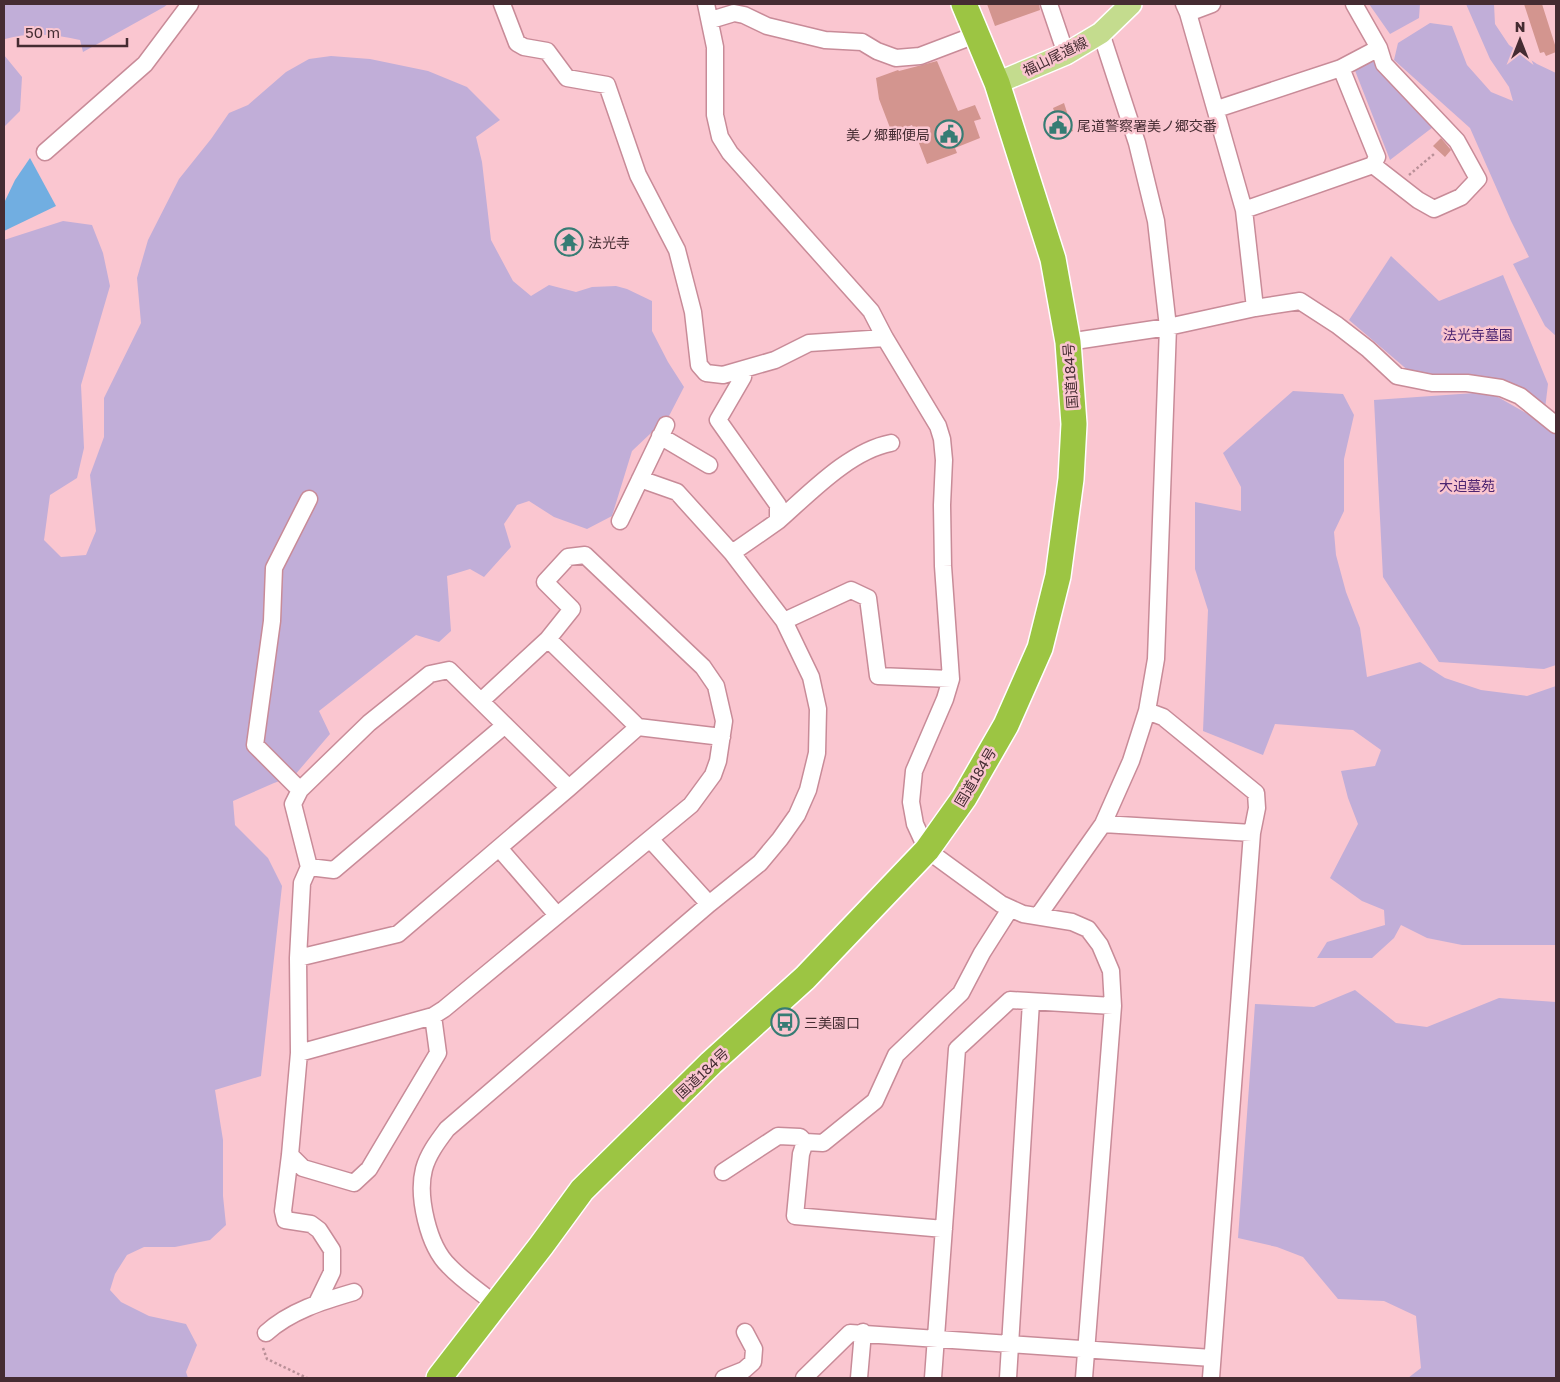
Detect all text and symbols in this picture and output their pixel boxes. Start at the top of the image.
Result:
scale bar [18,15,126,47]
north arrow [1495,15,1545,65]
text: N [1515,18,1525,35]
text: 50 m [25,23,60,41]
street label: 福山尾道線 [1020,33,1090,79]
public building icon: 尾道警察署美ノ郷交番 [1043,110,1073,140]
place label: 尾道警察署美ノ郷交番 [1077,117,1217,134]
public building icon: 美ノ郷郵便局 [934,119,964,149]
place label: 美ノ郷郵便局 [846,126,930,143]
temple icon: 法光寺 [554,227,584,257]
place label: 法光寺 [588,234,630,251]
park label: 法光寺墓園 [1443,326,1513,343]
street label: 国道184号 [1059,343,1081,409]
park label: 大迫墓苑 [1439,477,1495,494]
street label: 国道184号 [951,744,999,810]
bus stop icon: 三美園口 [770,1007,800,1037]
place label: 三美園口 [804,1014,860,1031]
street label: 国道184号 [672,1044,732,1102]

